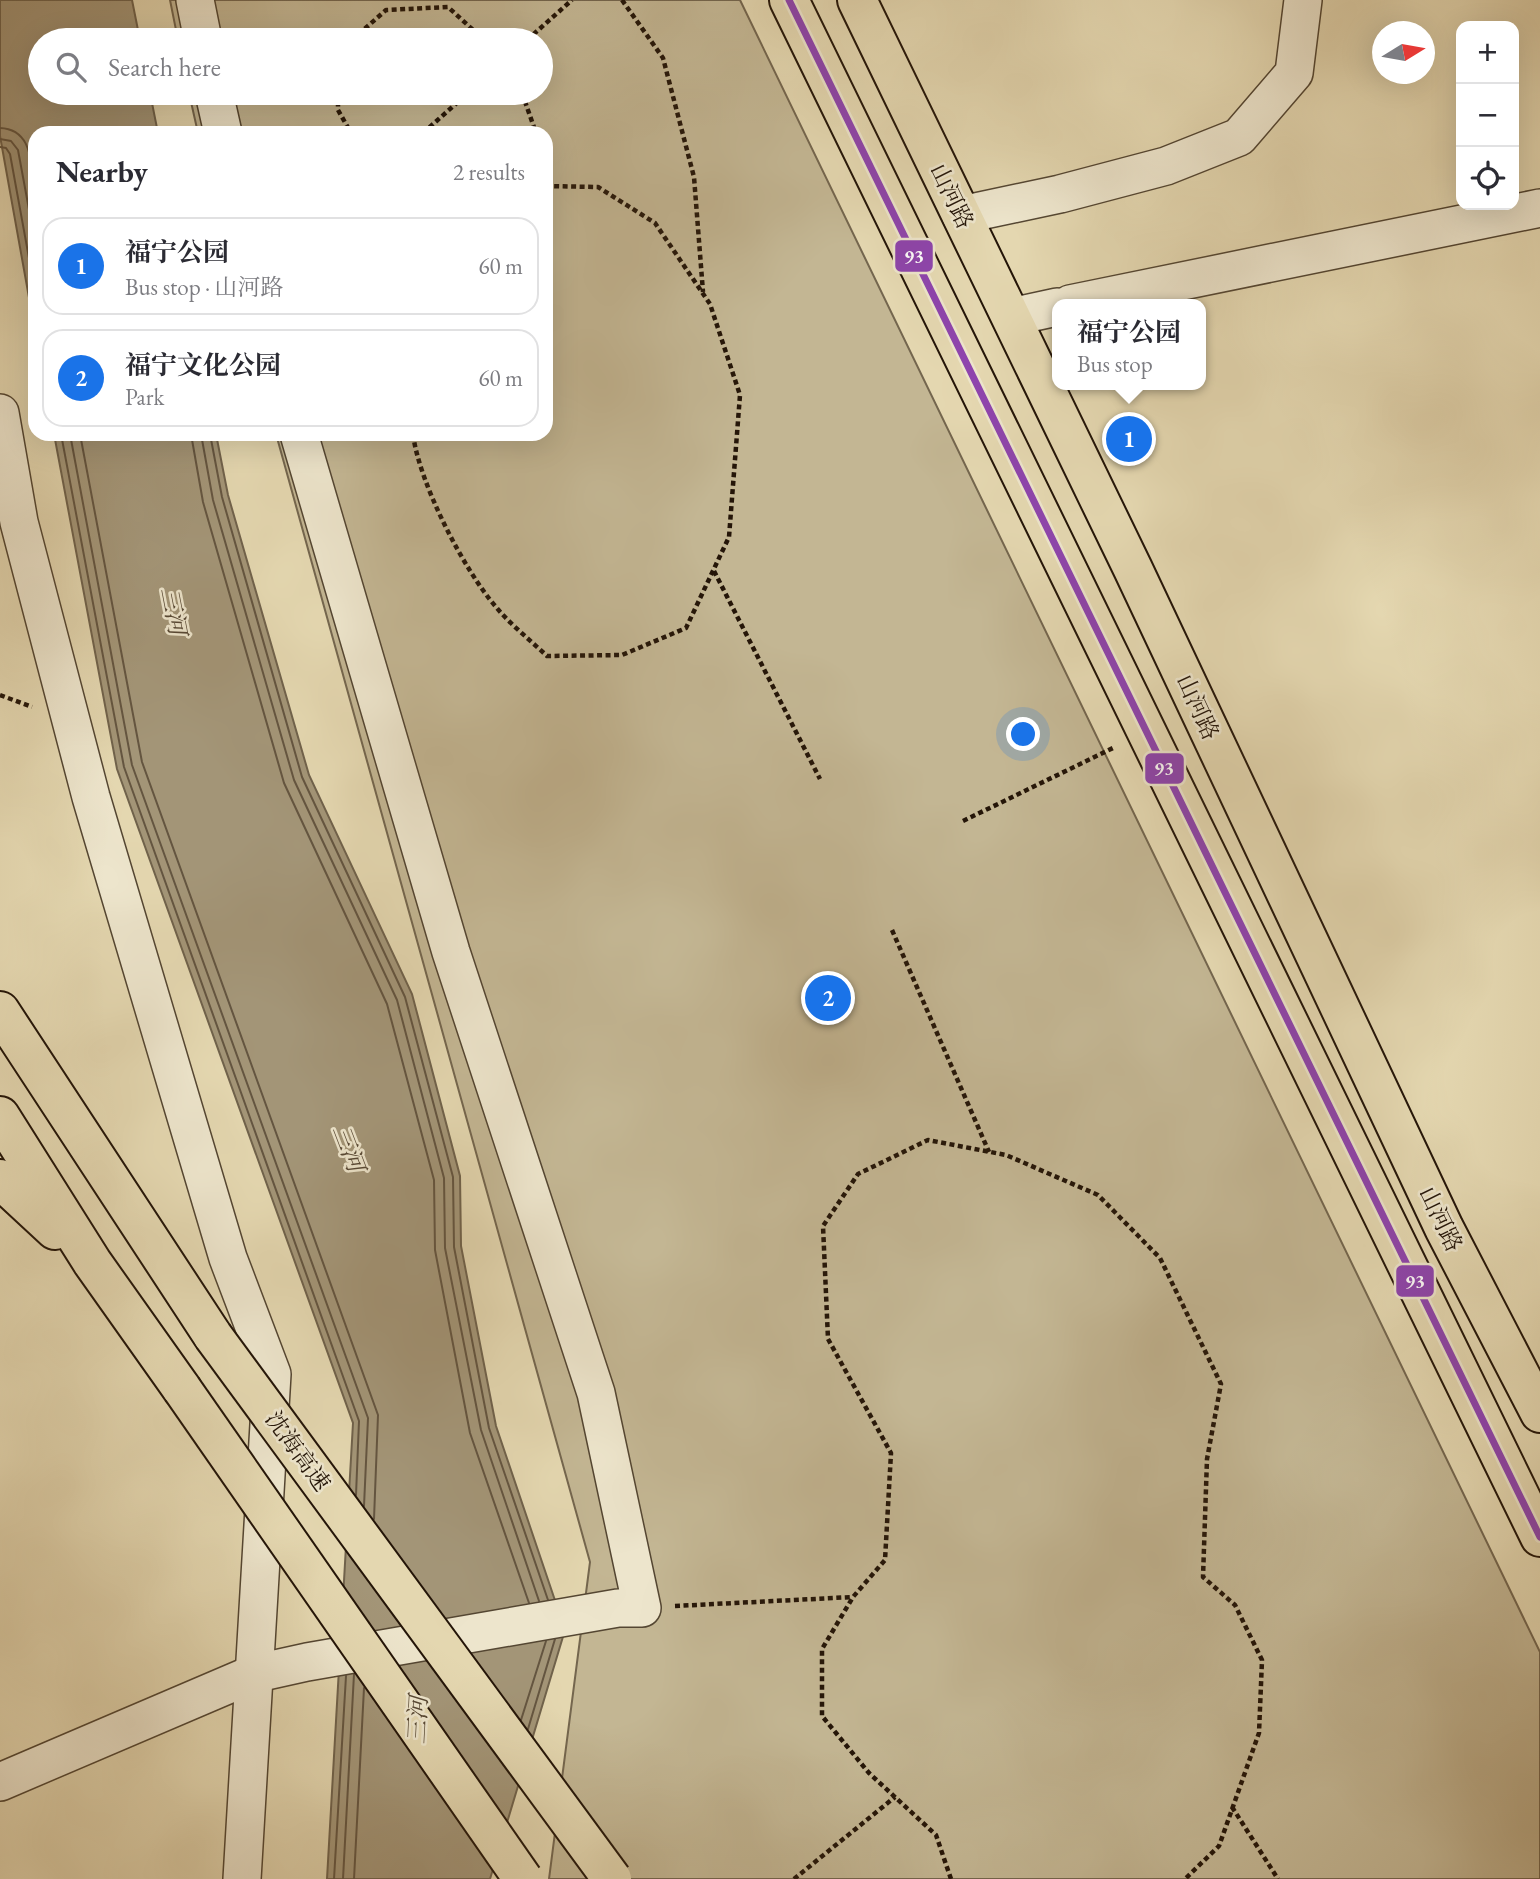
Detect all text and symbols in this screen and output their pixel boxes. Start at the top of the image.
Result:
north arrow [1372,21,1435,84]
map controls [1456,21,1519,210]
button: + [1456,21,1519,84]
search box [28,28,553,105]
icon: search [52,48,90,86]
text: Search here [108,50,221,84]
button: − [1456,84,1519,147]
button: locate [1456,147,1519,210]
text: Nearby [56,152,148,191]
text: 2 results [453,157,525,187]
street label: 山河路 [923,158,981,234]
text: 福宁公园 [125,235,229,269]
line badge: 93 [894,239,934,273]
text: 93 [904,244,924,269]
text: 1 [75,251,87,281]
text: 60 m [478,251,523,281]
text: Bus stop · 山河路 [125,272,283,302]
popup [1052,299,1206,390]
text: 福宁公园 [1077,315,1181,349]
text: 福宁文化公园 [125,348,281,382]
text: Bus stop [1077,349,1153,379]
text: 2 [75,363,87,393]
text: 60 m [478,363,523,393]
text: Park [125,382,164,412]
pin: 1 [1106,413,1152,465]
water label: 三河 [154,584,195,641]
street label: 山河路 [1170,669,1226,745]
your location [1006,717,1040,751]
line badge: 93 [1144,752,1185,785]
text: 93 [1154,756,1174,781]
pin: 2 [805,972,851,1024]
water label: 三河 [326,1120,374,1180]
street label: 山河路 [1412,1181,1470,1257]
line badge: 93 [1395,1264,1435,1298]
text: 93 [1405,1269,1425,1294]
street label: 沈海高速 [259,1405,337,1497]
water label: 三河 [400,1691,434,1745]

